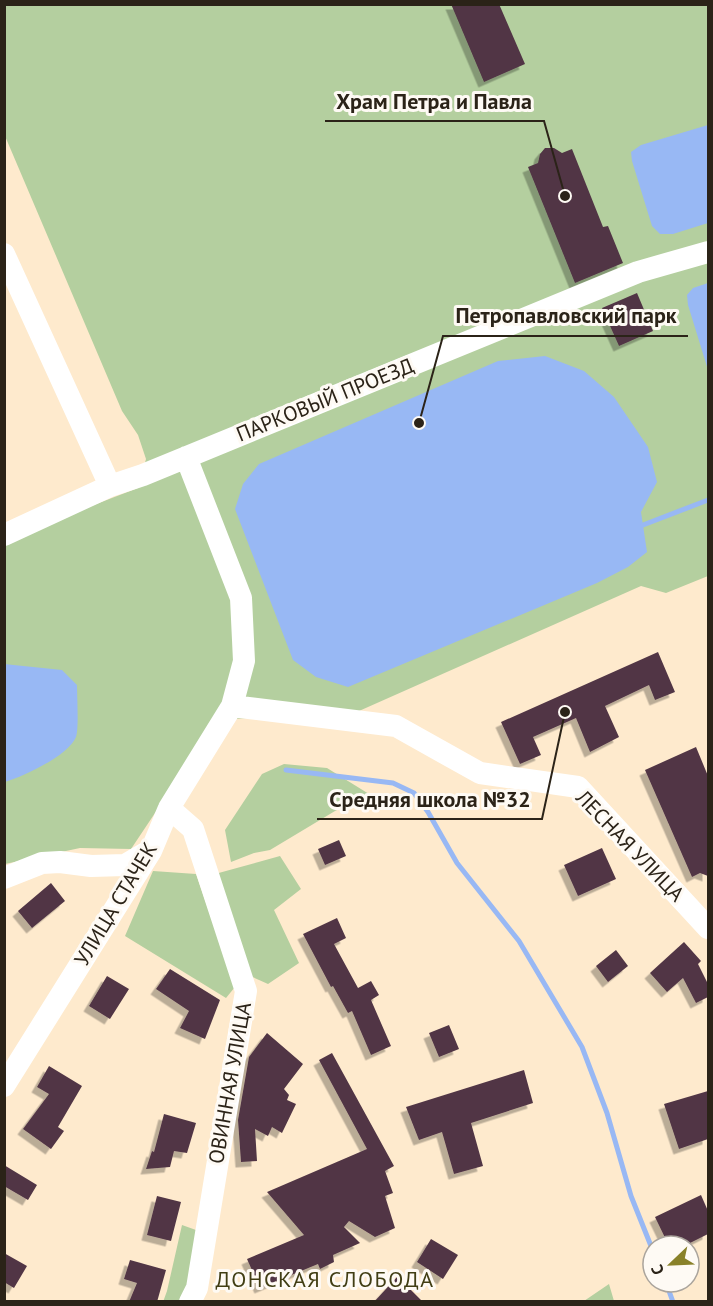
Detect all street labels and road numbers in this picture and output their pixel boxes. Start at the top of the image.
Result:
street label: ПАРКОВЫЙ ПРОЕЗД [232,352,418,447]
street label: ЛЕСНАЯ УЛИЦА [570,783,691,908]
street label: УЛИЦА СТАЧЕК [68,837,163,971]
street label: ОВИННАЯ УЛИЦА [202,999,257,1166]

